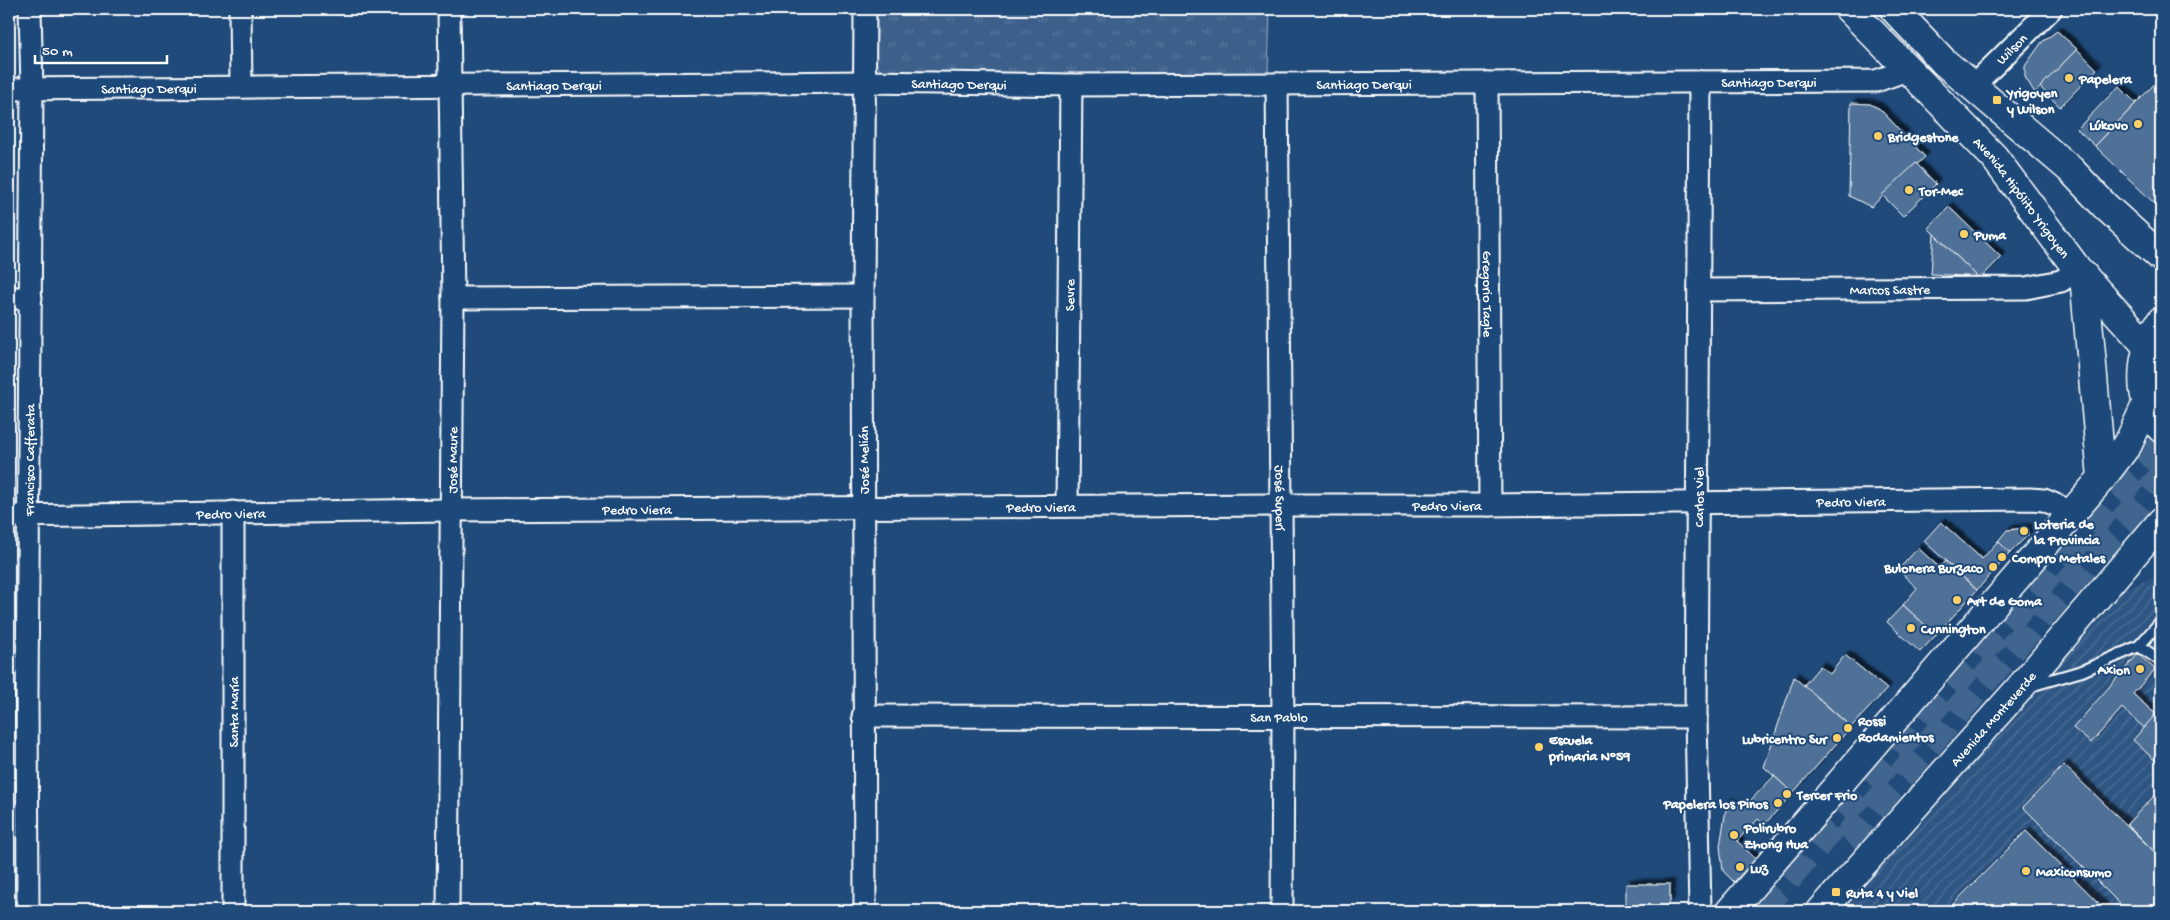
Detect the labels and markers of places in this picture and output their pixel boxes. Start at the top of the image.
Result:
marker: Papelera [2063,72,2075,84]
place label: Papelera [2078,72,2133,89]
place label: Yrigoyen y Wilson [2005,86,2058,119]
marker: Yrigoyen y Wilson [1991,94,2003,106]
place label: Lúkovo [2089,118,2129,135]
marker: Lúkovo [2132,118,2144,130]
marker: Bridgestone [1872,130,1884,142]
place label: Bridgestone [1887,130,1959,147]
marker: Tor-Mec [1903,184,1915,196]
place label: Tor-Mec [1918,184,1964,201]
marker: Puma [1958,228,1970,240]
place label: Puma [1973,228,2007,245]
place label: Loteria de la Provincia [2033,517,2101,550]
marker: Loteria de la Provincia [2018,525,2030,537]
marker: Compro Metales [1996,551,2008,563]
place label: Compro Metales [2011,551,2106,568]
place label: Bulonera Burzaco [1883,561,1984,578]
marker: Bulonera Burzaco [1987,561,1999,573]
marker: Art de Goma [1951,594,1963,606]
place label: Art de Goma [1966,594,2043,611]
marker: Cunnington [1905,622,1917,634]
place label: Cunnington [1920,622,1986,639]
place label: Axion [2096,663,2130,680]
marker: Axion [2134,663,2146,675]
place label: Rossi Rodamientos [1857,714,1934,747]
marker: Rossi Rodamientos [1842,722,1854,734]
place label: Lubricentro Sur [1742,732,1829,749]
marker: Lubricentro Sur [1831,732,1843,744]
place label: Escuela primaria Nº59 [1548,733,1630,766]
marker: Escuela primaria Nº59 [1533,741,1545,753]
marker: Tercer Frio [1781,788,1793,800]
place label: Tercer Frio [1796,788,1858,805]
place label: Papelera los Pinos [1662,797,1769,814]
marker: Papelera los Pinos [1772,797,1784,809]
place label: Polirubro Zhong Hua [1743,821,1809,854]
marker: Polirubro Zhong Hua [1728,829,1740,841]
marker: Luz [1734,861,1746,873]
place label: Luz [1750,861,1769,878]
marker: Maxiconsumo [2020,865,2032,877]
place label: Maxiconsumo [2036,865,2112,882]
marker: Ruta 4 y Viel [1830,886,1842,898]
place label: Ruta 4 y Viel [1845,886,1918,903]

